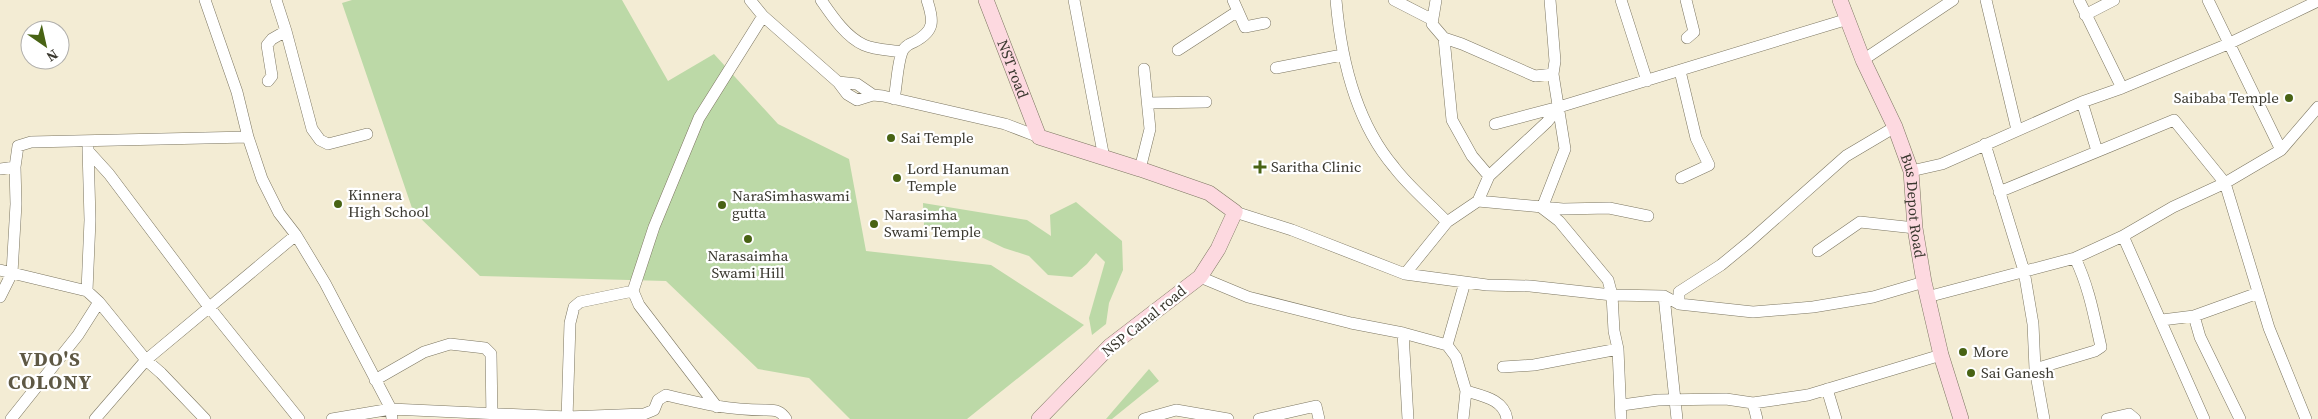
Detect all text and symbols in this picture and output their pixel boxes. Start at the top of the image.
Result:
north arrow [20,20,70,70]
street label: NST road [992,36,1034,102]
text: N [42,45,62,67]
place label: Saibaba Temple [2174,87,2279,108]
marker: Saibaba Temple [2283,92,2295,104]
place label: Sai Temple [901,127,974,148]
marker: Sai Temple [885,132,897,144]
street label: Bus Depot Road [1895,150,1931,260]
place label: Saritha Clinic [1271,156,1361,177]
place label: Lord Hanuman Temple [907,158,1009,196]
marker: Saritha Clinic [1253,160,1267,174]
marker: Lord Hanuman Temple [891,172,903,184]
place label: Kinnera High School [348,184,430,222]
place label: NaraSimhaswami gutta [732,185,850,223]
marker: Kinnera High School [332,198,344,210]
marker: NaraSimhaswami gutta [716,199,728,211]
place label: Narasimha Swami Temple [884,204,981,242]
marker: Narasimha Swami Temple [868,218,880,230]
marker: Narasaimha Swami Hill [742,233,754,245]
place label: Narasaimha Swami Hill [707,245,789,283]
street label: NSP Canal road [1097,280,1191,361]
place label: More [1973,341,2009,362]
district label: VDO'S COLONY [8,345,92,396]
marker: More [1957,346,1969,358]
place label: Sai Ganesh [1981,362,2054,383]
marker: Sai Ganesh [1965,367,1977,379]

